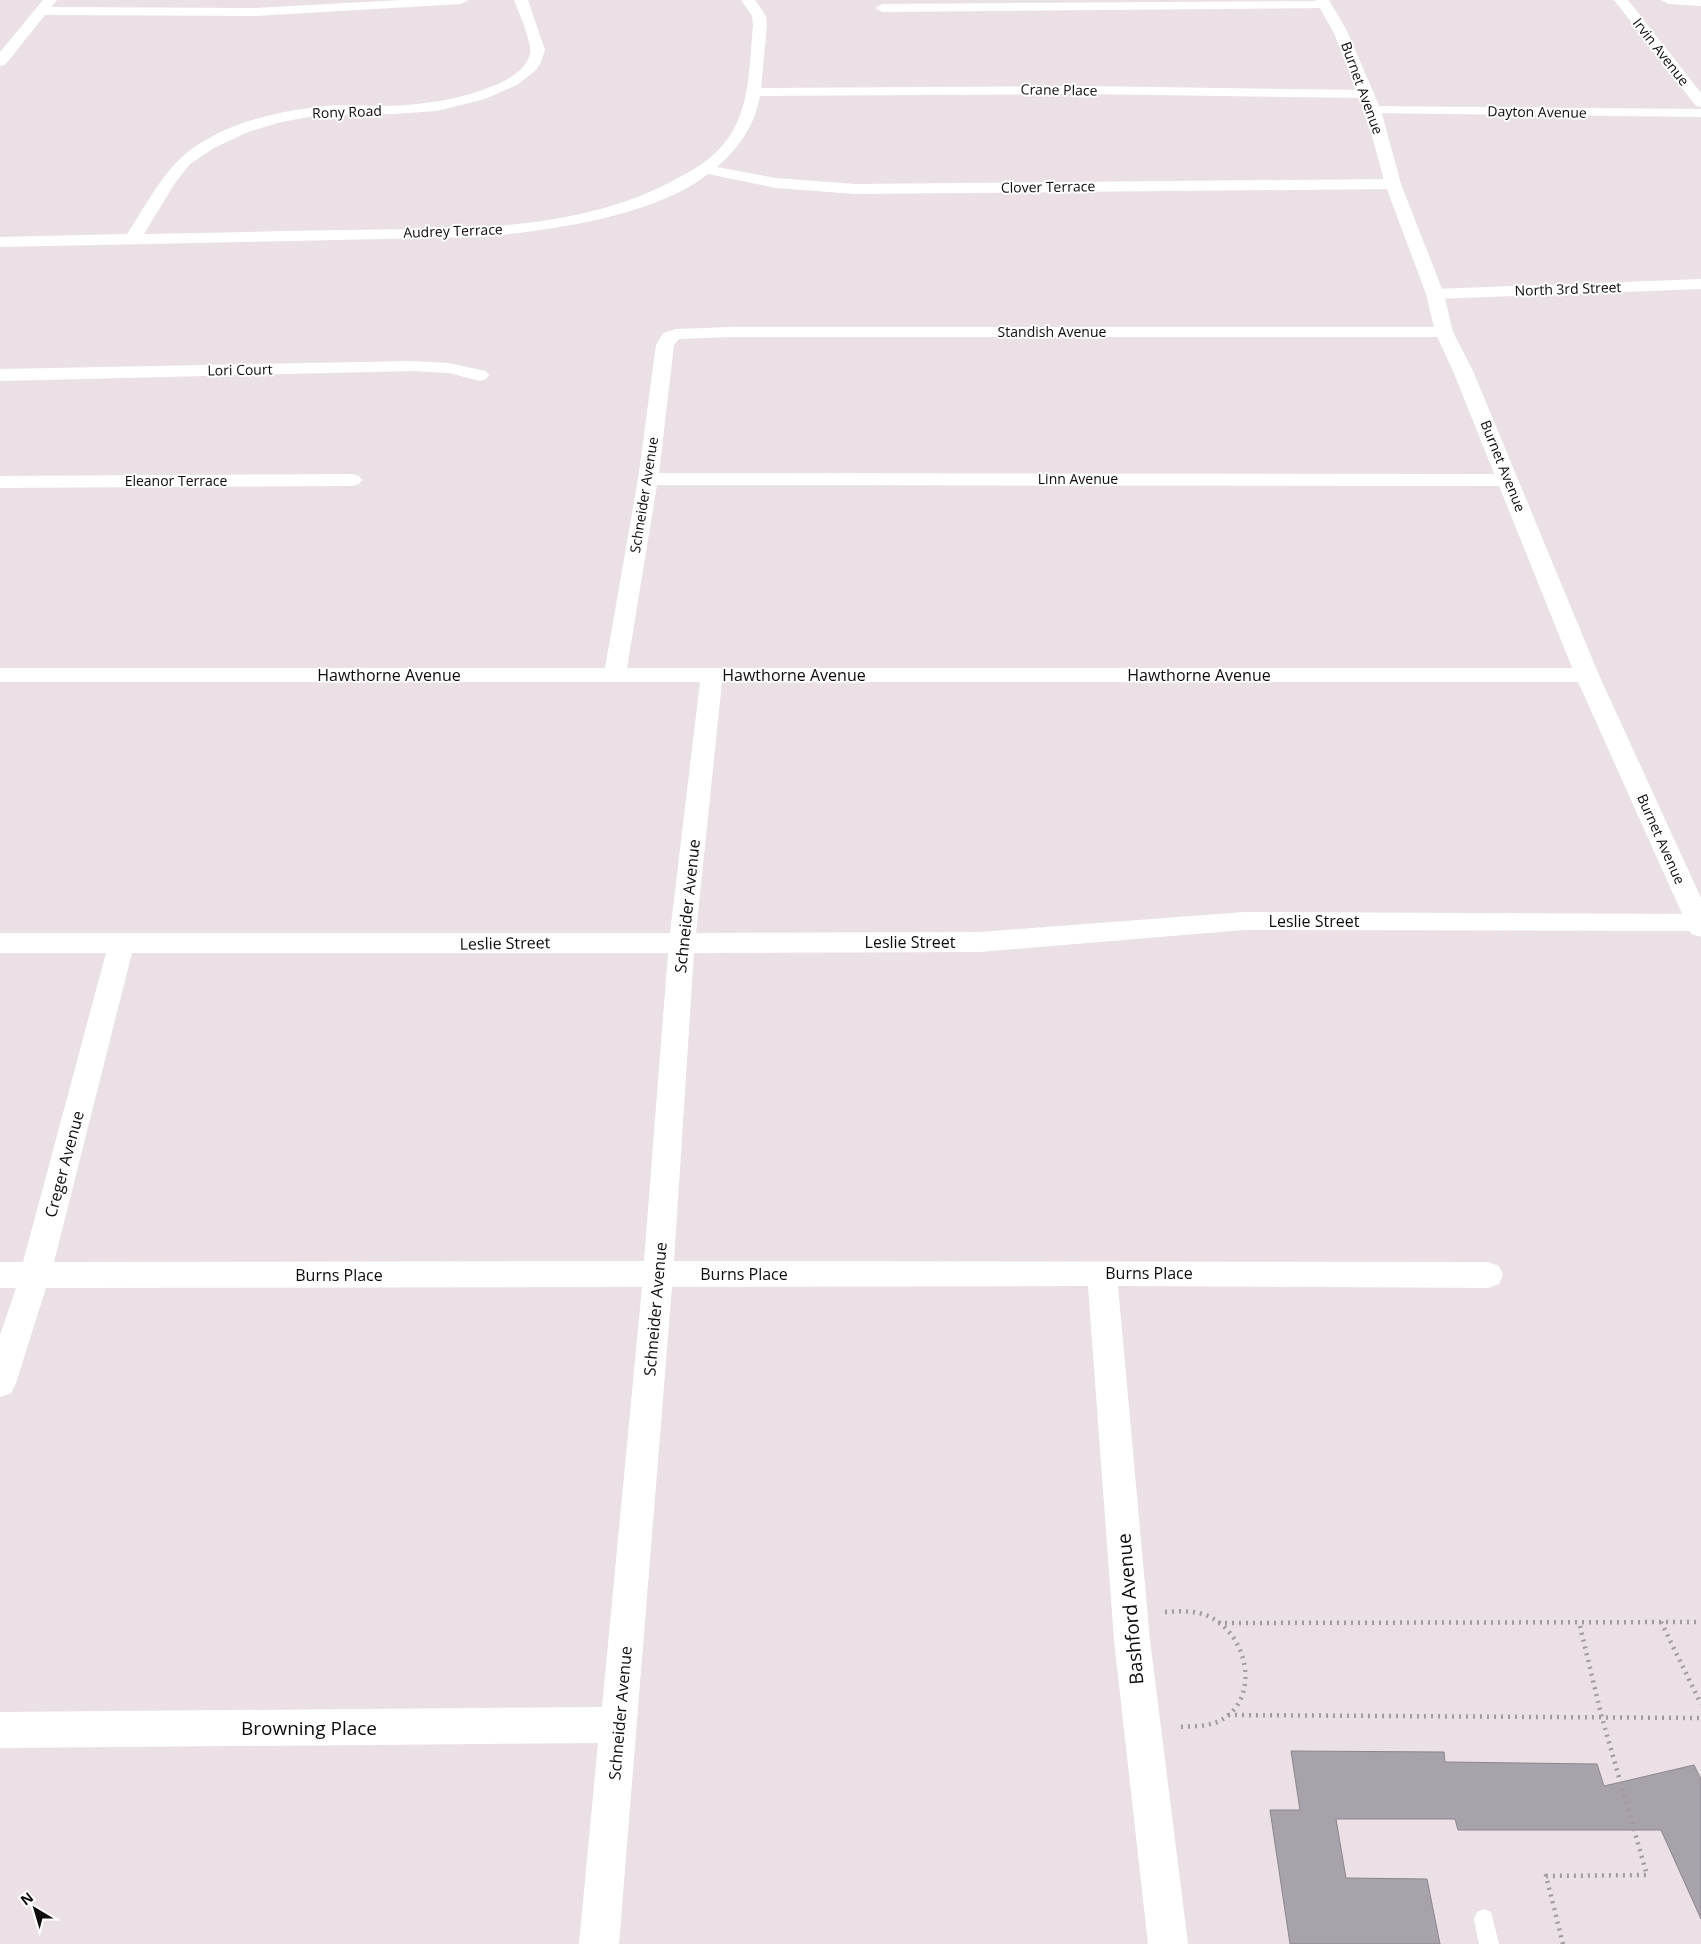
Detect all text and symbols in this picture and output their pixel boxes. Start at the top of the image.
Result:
street label: Irvin Avenue [1629,14,1694,90]
street label: Burnet Avenue [1337,39,1388,137]
street label: Crane Place [1020,79,1098,100]
street label: Rony Road [312,101,382,122]
street label: Dayton Avenue [1487,101,1587,122]
street label: Clover Terrace [1001,176,1095,197]
street label: Audrey Terrace [403,219,503,242]
street label: North 3rd Street [1514,277,1622,300]
street label: Standish Avenue [998,322,1107,341]
street label: Lori Court [207,359,273,380]
street label: Burnet Avenue [1476,417,1531,515]
street label: Schneider Avenue [625,435,662,554]
street label: Linn Avenue [1038,469,1118,488]
street label: Eleanor Terrace [125,471,227,490]
street label: Hawthorne Avenue [317,664,461,686]
street label: Hawthorne Avenue [722,664,866,686]
street label: Hawthorne Avenue [1127,664,1271,686]
street label: Burnet Avenue [1633,791,1690,887]
street label: Schneider Avenue [669,838,705,974]
street label: Leslie Street [1269,910,1360,932]
street label: Leslie Street [459,931,551,955]
street label: Leslie Street [865,931,956,953]
street label: Creger Avenue [39,1108,89,1220]
street label: Schneider Avenue [638,1241,672,1377]
street label: Burns Place [1105,1262,1193,1284]
street label: Burns Place [700,1263,788,1285]
street label: Burns Place [295,1264,383,1286]
street label: Bashford Avenue [1110,1532,1150,1686]
street label: Schneider Avenue [603,1645,637,1781]
street label: Browning Place [241,1715,377,1741]
north arrow [10,1884,60,1934]
text: N [16,1887,37,1909]

